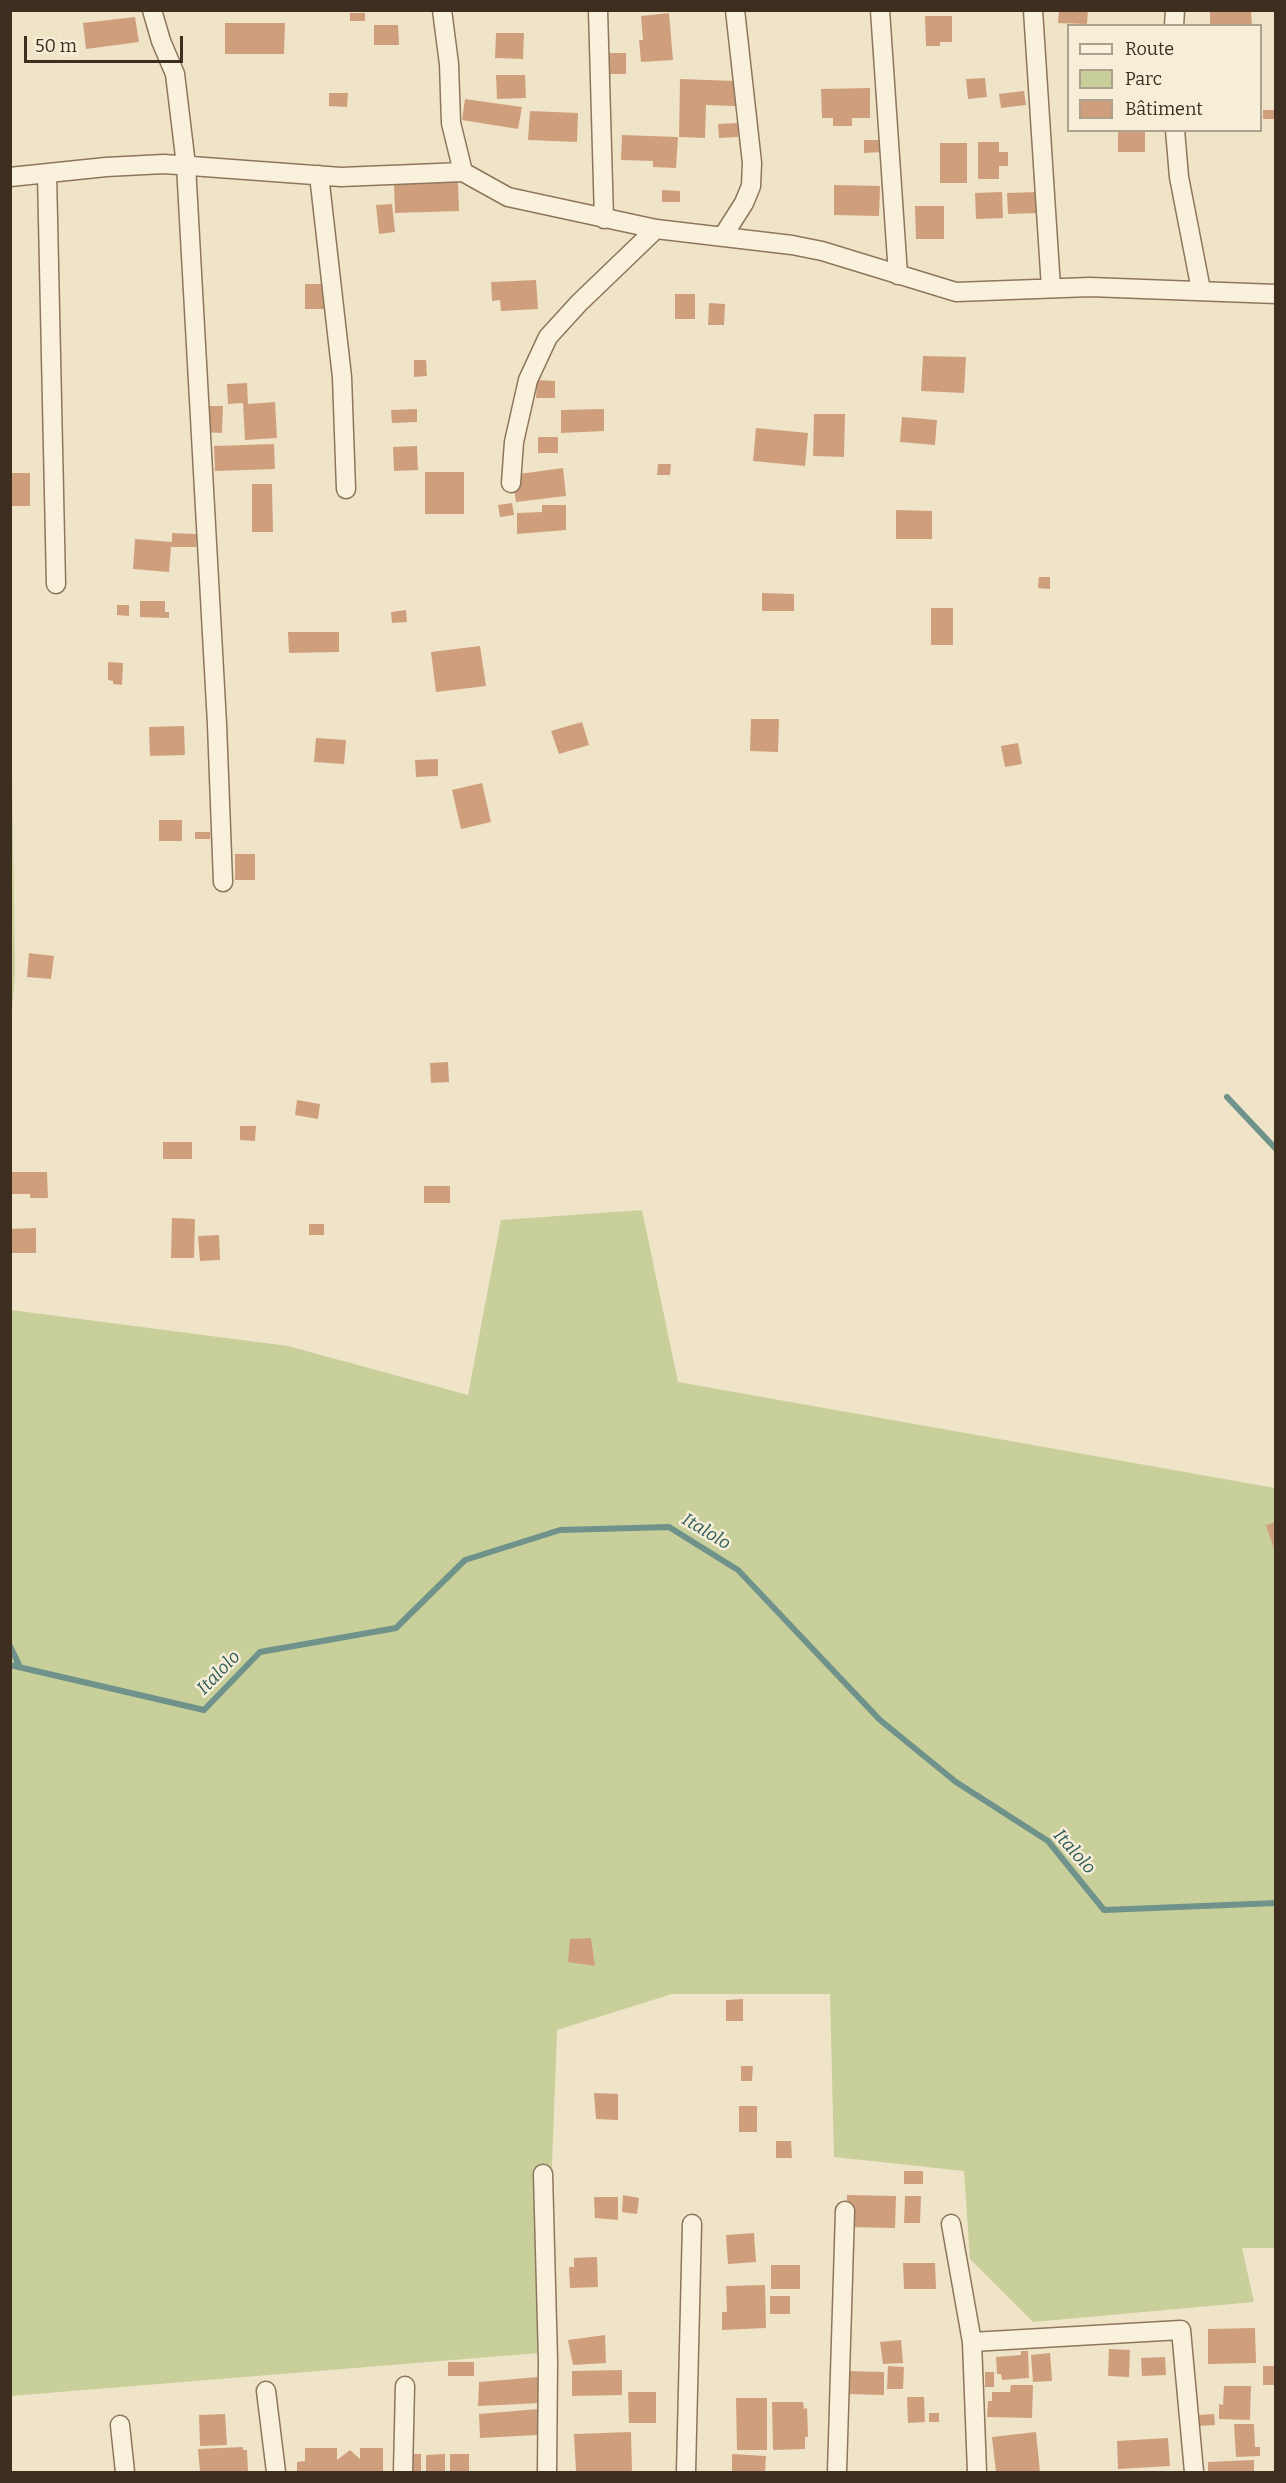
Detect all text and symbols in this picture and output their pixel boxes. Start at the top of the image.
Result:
scale bar [27,24,186,62]
legend [1067,24,1262,132]
text: 50 m [35,35,77,57]
text: Route [1125,38,1174,60]
text: Parc [1125,68,1162,90]
text: Bâtiment [1125,98,1203,120]
water label: Italolo [678,1509,734,1555]
water label: Italolo [193,1647,245,1699]
water label: Italolo [1048,1825,1100,1879]

